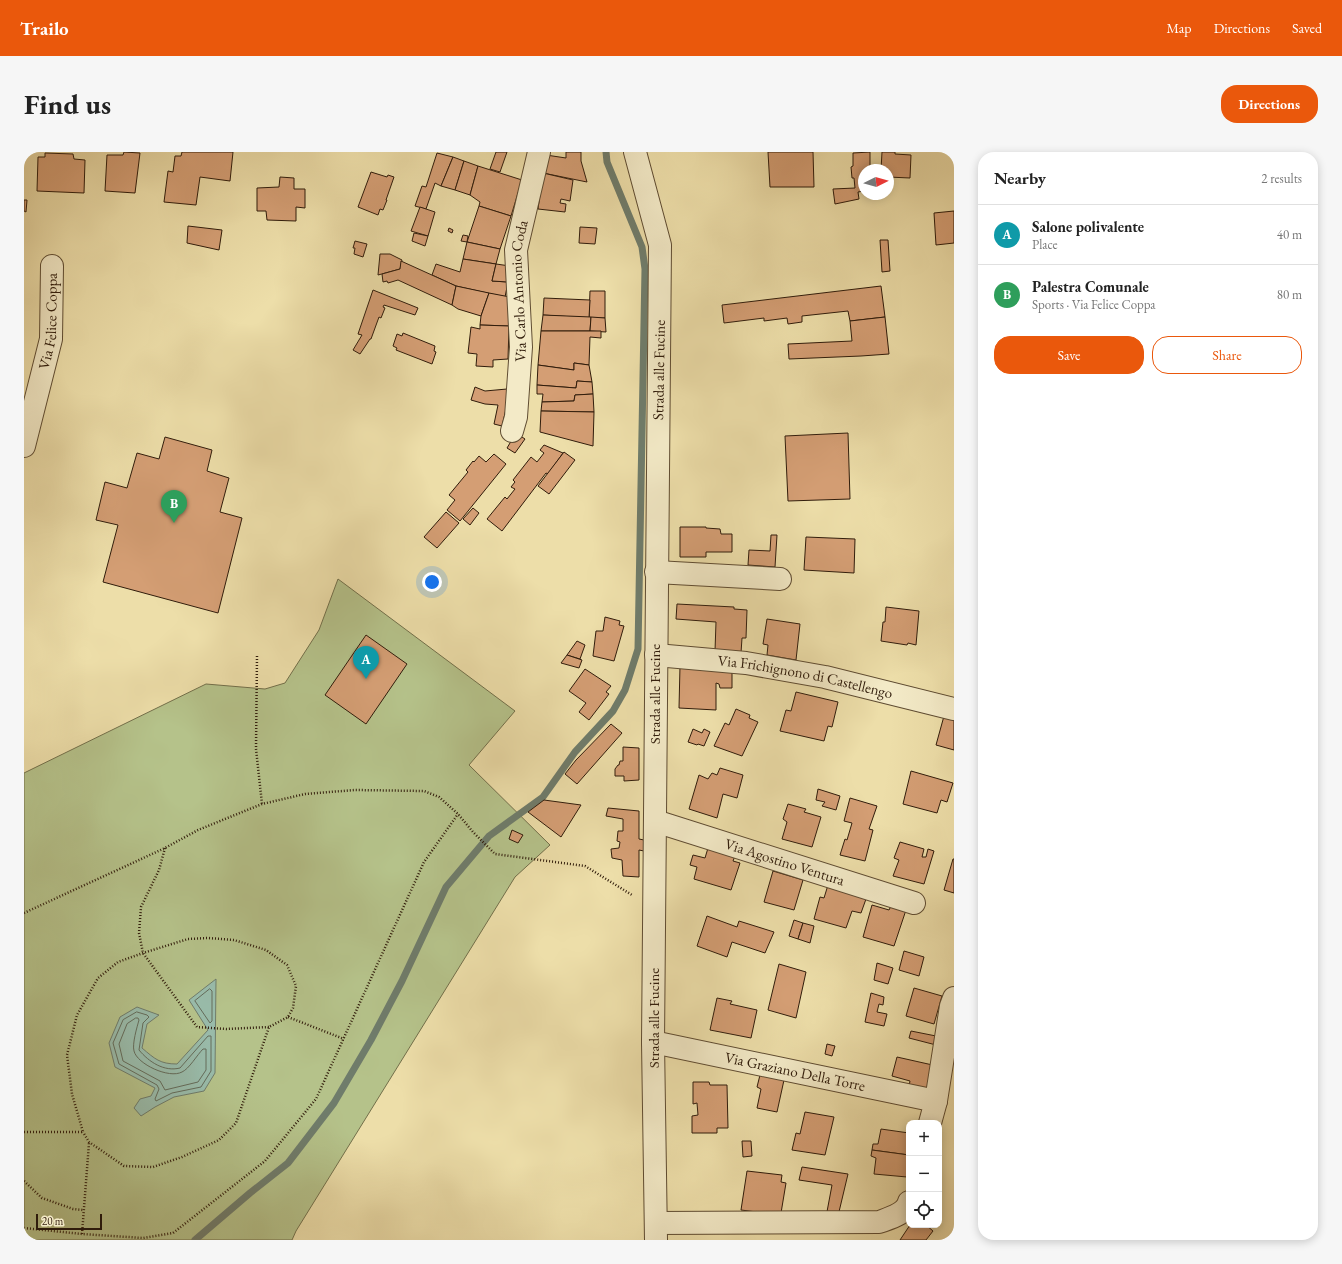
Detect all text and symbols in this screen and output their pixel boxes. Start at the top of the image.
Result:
text: Trailo [20,16,69,41]
text: Map [1166,19,1192,37]
text: Directions [1214,19,1270,37]
text: Saved [1292,19,1322,37]
button: Directions [1221,85,1318,123]
text: Find us [24,86,111,122]
north arrow [858,164,894,200]
text: Nearby [994,167,1046,189]
text: 2 results [1261,170,1302,187]
text: Salone polivalente [1032,217,1144,236]
street label: Via Carlo Antonio Coda [506,218,532,363]
text: A [1002,226,1012,243]
text: 40 m [1277,226,1302,243]
text: Place [1032,236,1058,253]
street label: Via Felice Coppa [34,273,61,371]
text: Palestra Comunale [1032,277,1149,296]
text: B [1003,286,1011,303]
text: 80 m [1277,286,1302,303]
text: Sports · Via Felice Coppa [1032,296,1156,313]
street label: Strada alle Fucine [648,319,669,420]
button: Save [994,336,1144,374]
button: Share [1152,336,1302,374]
pin: B [161,490,187,523]
your location [422,572,442,592]
street label: Strada alle Fucine [645,644,664,744]
pin: A [353,646,379,679]
street label: Via Frichignono di Castellengo [717,651,895,702]
street label: Via Agostino Ventura [723,834,847,889]
street label: Strada alle Fucine [644,968,663,1068]
street label: Via Graziano Della Torre [723,1047,867,1095]
map controls [906,1120,942,1228]
button: + [906,1120,942,1156]
button: − [906,1156,942,1192]
button: locate [906,1192,942,1228]
scale bar [36,1212,102,1231]
text: 20 m [42,1214,63,1228]

